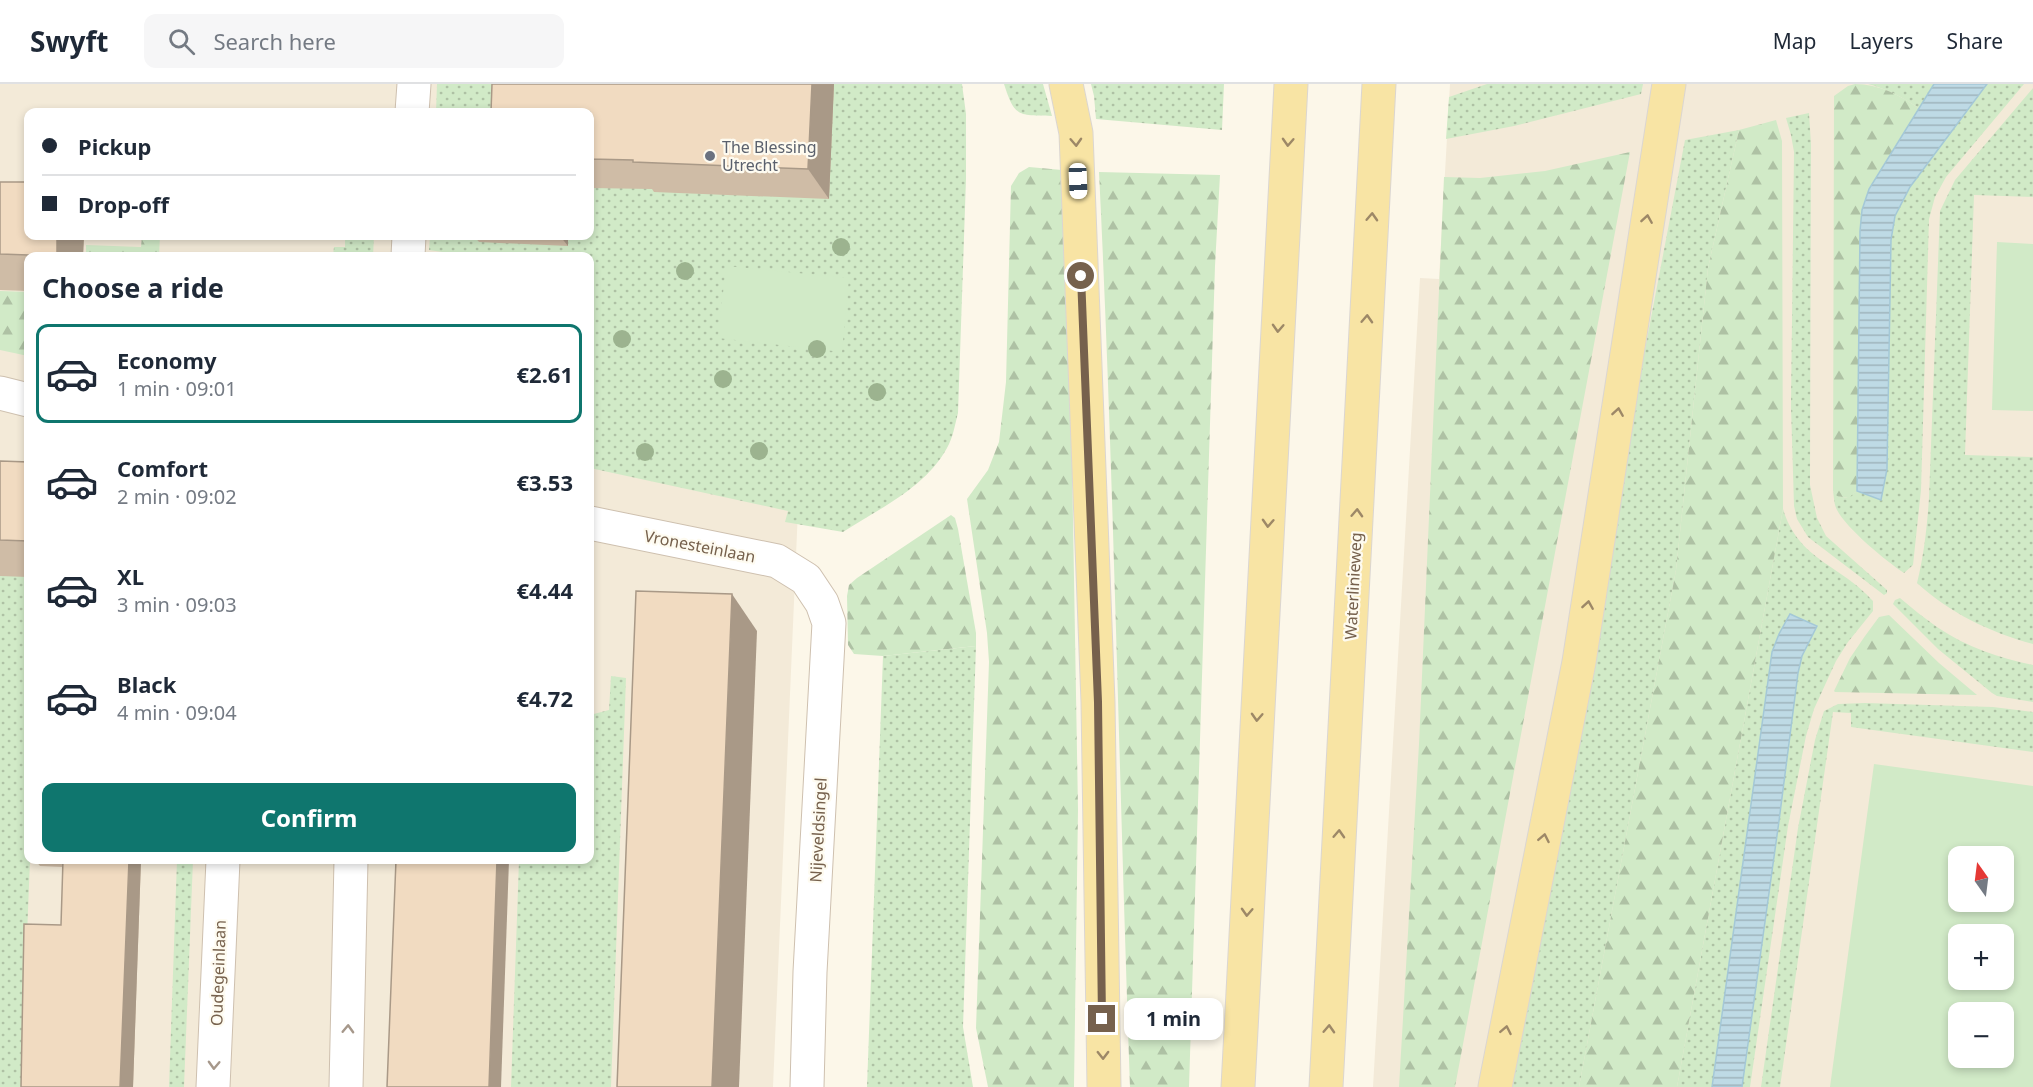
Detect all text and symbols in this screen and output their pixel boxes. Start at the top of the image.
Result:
search box [144,14,564,68]
text: Swyft [30,22,108,60]
icon: search [165,25,198,58]
text: Search here [213,26,336,56]
text: Map [1773,27,1817,55]
text: Layers [1850,27,1914,55]
text: Share [1947,27,2003,55]
text: Pickup [78,131,151,161]
place label: The Blessing Utrecht [722,136,817,176]
one-way arrow [1069,137,1082,146]
one-way arrow [1282,138,1295,147]
marker: The Blessing Utrecht [703,149,717,163]
car [1068,163,1088,199]
text: Drop-off [78,189,169,219]
one-way arrow [1366,212,1379,221]
one-way arrow [1641,215,1653,224]
route start [1067,262,1094,289]
text: Choose a ride [42,269,224,306]
one-way arrow [1361,314,1374,323]
one-way arrow [1272,324,1285,333]
text: Economy [117,345,216,375]
icon: car [45,347,99,401]
text: €2.61 [516,359,573,389]
text: 1 min · 09:01 [117,375,237,402]
one-way arrow [1611,407,1623,417]
text: Comfort [117,453,208,483]
icon: car [45,455,99,509]
text: €3.53 [516,467,573,497]
text: 2 min · 09:02 [117,483,237,510]
one-way arrow [1350,509,1363,518]
one-way arrow [1261,518,1274,527]
street label: Vronesteinlaan [643,524,757,568]
street label: Waterlinieweg [1339,532,1367,640]
text: XL [117,561,144,591]
icon: car [45,563,99,617]
text: €4.44 [516,575,573,605]
text: 3 min · 09:03 [117,591,237,618]
one-way arrow [1582,600,1594,609]
text: Black [117,669,176,699]
icon: car [45,671,99,725]
text: €4.72 [516,683,573,713]
text: 4 min · 09:04 [117,699,237,726]
one-way arrow [1251,713,1264,722]
street label: Nijeveldsingel [804,777,832,883]
button: Confirm [42,783,576,852]
one-way arrow [1333,829,1346,838]
one-way arrow [1537,834,1550,844]
north arrow [1948,846,2014,912]
map controls [1948,846,2014,1068]
one-way arrow [1241,908,1254,917]
street label: Oudegeinlaan [205,920,231,1026]
button: + [1948,924,2014,990]
callout: 1 min [1123,998,1222,1040]
button: − [1948,1002,2014,1068]
route end [1088,1005,1115,1032]
text: 1 min [1146,1005,1201,1032]
one-way arrow [342,1024,354,1033]
one-way arrow [1322,1024,1335,1033]
one-way arrow [1499,1025,1512,1035]
one-way arrow [1097,1050,1109,1059]
one-way arrow [208,1060,220,1069]

